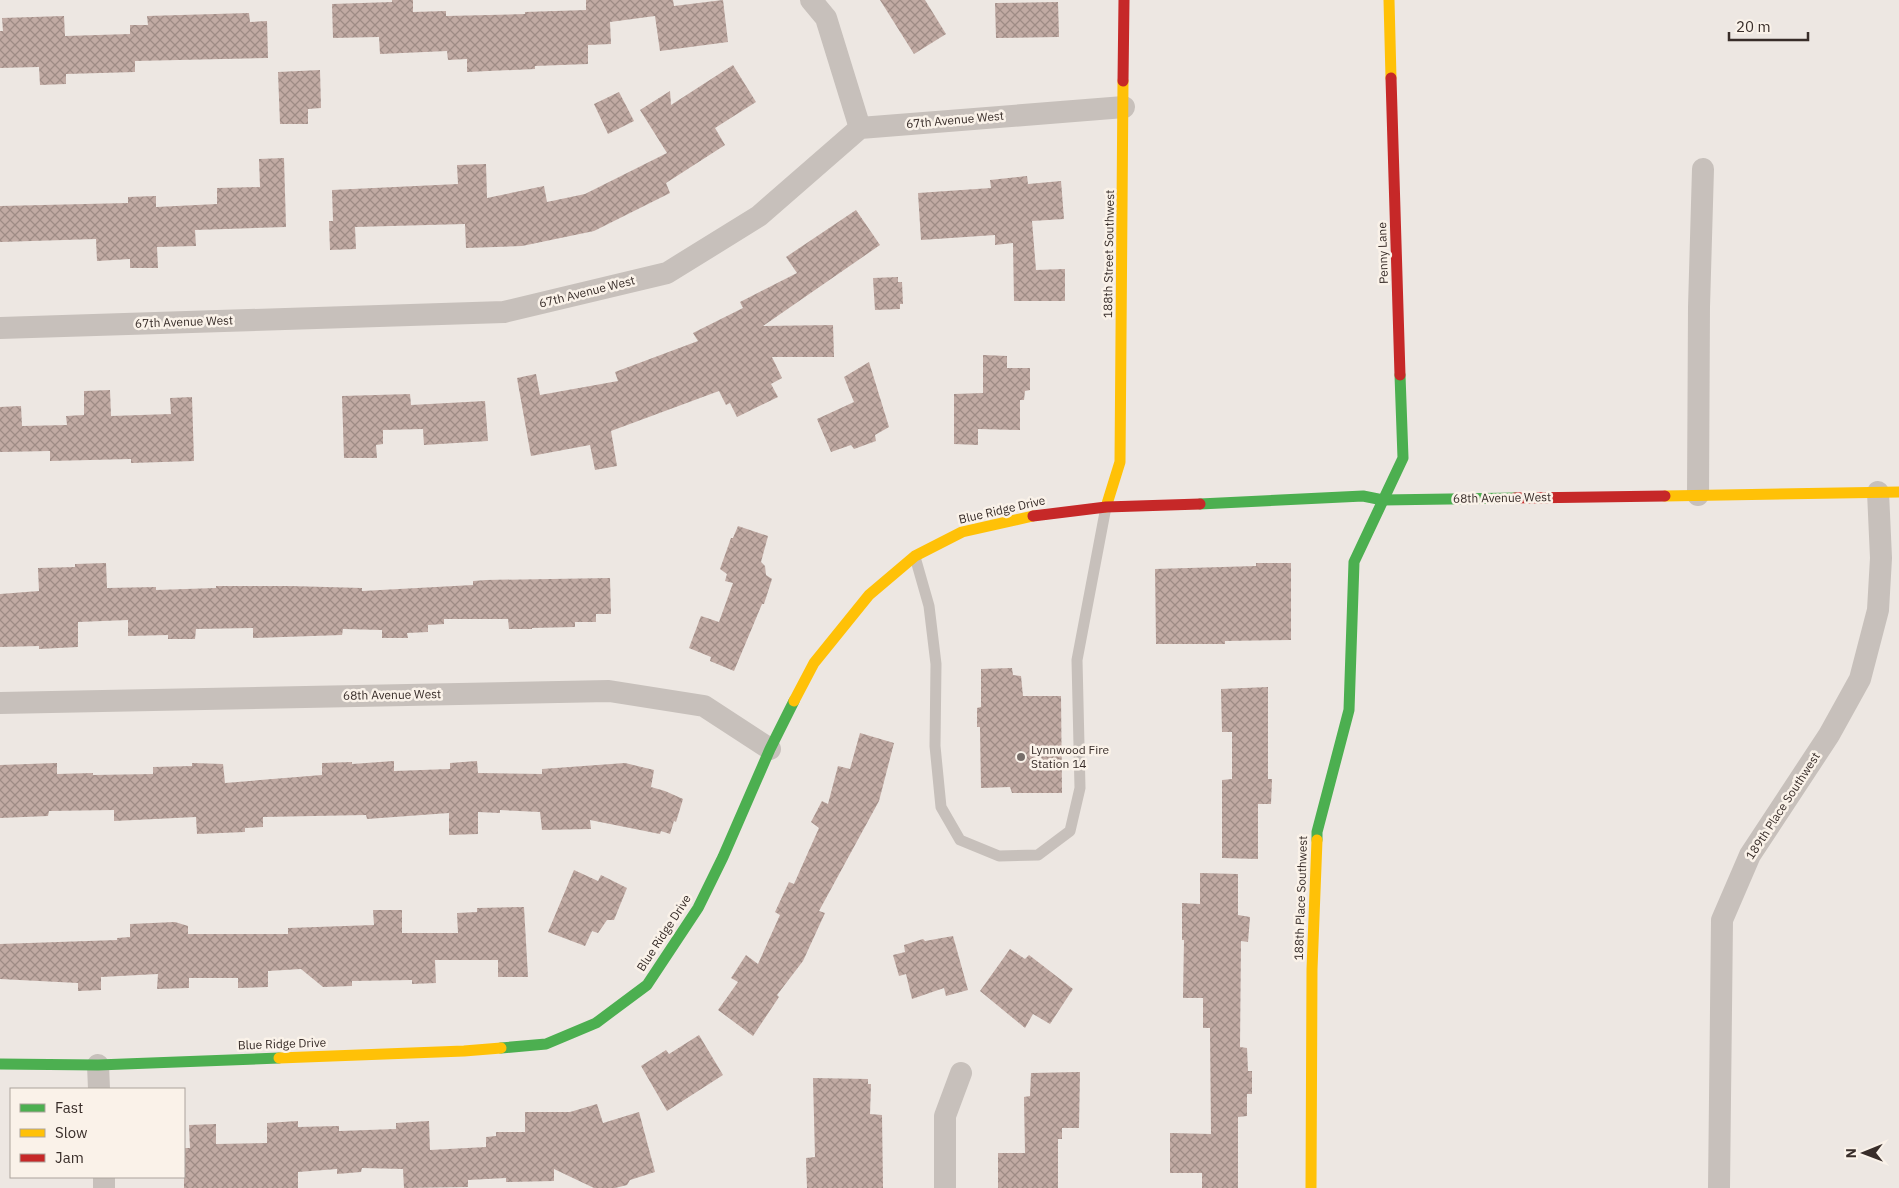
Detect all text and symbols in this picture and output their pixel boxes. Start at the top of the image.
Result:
scale bar [1729,10,1808,42]
text: 20 m [1736,17,1771,36]
street label: 67th Avenue West [905,108,1005,131]
street label: 188th Street Southwest [1100,190,1117,318]
street label: Penny Lane [1374,221,1391,284]
street label: 67th Avenue West [537,272,636,311]
street label: 67th Avenue West [135,312,233,331]
street label: 68th Avenue West [1453,489,1551,506]
street label: Blue Ridge Drive [957,492,1047,527]
street label: 68th Avenue West [343,686,441,703]
place label: Lynnwood Fire Station 14 [1031,742,1110,771]
street label: 189th Place Southwest [1742,749,1823,862]
marker: Lynnwood Fire Station 14 [1015,751,1027,763]
street label: 188th Place Southwest [1291,835,1310,961]
street label: Blue Ridge Drive [633,891,694,974]
street label: Blue Ridge Drive [237,1034,327,1053]
legend [10,1088,185,1178]
text: Fast [55,1098,83,1117]
text: Slow [55,1123,88,1142]
north arrow [1839,1128,1889,1178]
text: Jam [55,1148,84,1167]
text: N [1842,1148,1860,1158]

